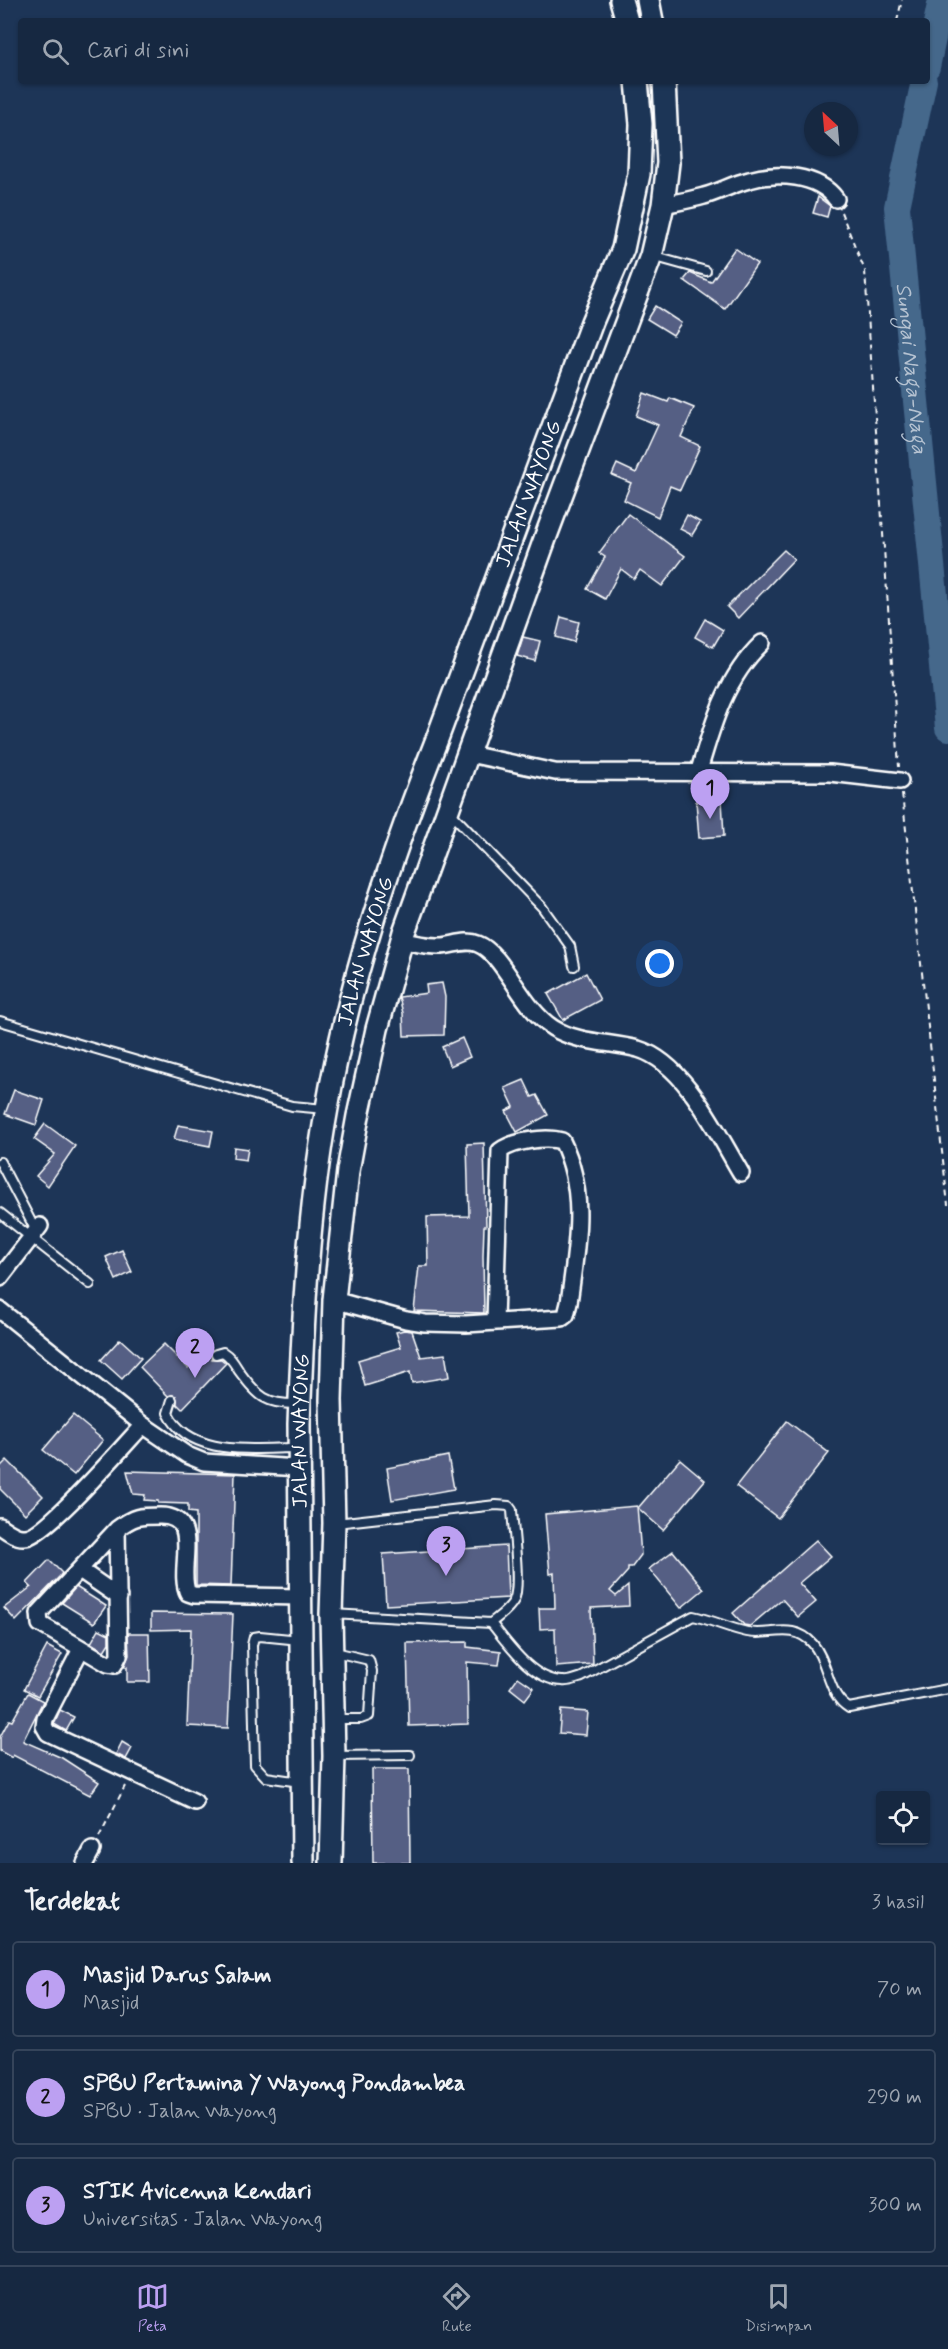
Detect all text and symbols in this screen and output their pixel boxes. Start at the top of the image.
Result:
search box [18,18,930,84]
icon: search [39,35,72,68]
text: Cari di sini [87,37,189,65]
north arrow [804,102,858,156]
water label: Sungai Naga-Naga [889,282,933,455]
street label: JALAN WAYONG [489,416,569,571]
pin: 1 [690,770,730,819]
street label: JALAN WAYONG [331,873,401,1029]
your location [645,949,674,978]
pin: 2 [176,1328,214,1378]
street label: JALAN WAYONG [286,1353,317,1508]
pin: 3 [426,1526,466,1576]
map controls [876,1791,930,1845]
button: locate [876,1791,930,1845]
text: Terdekat [24,1885,120,1919]
text: 3 hasil [872,1889,924,1916]
text: Masjid Darus Salam [83,1962,272,1990]
text: 1 [41,1976,50,2003]
text: 70 m [877,1976,922,2003]
text: Masjid [83,1990,139,2017]
text: SPBU Pertamina Y Wayong Pondambea [83,2070,465,2098]
text: 2 [41,2084,50,2111]
text: 290 m [867,2084,922,2111]
text: SPBU · Jalan Wayong [83,2098,277,2125]
text: STIK Avicenna Kendari [83,2178,312,2206]
text: 3 [41,2192,50,2219]
text: 300 m [868,2192,922,2219]
text: Universitas · Jalan Wayong [83,2206,322,2233]
tab: Peta [136,2280,169,2337]
tab: Rute [440,2280,473,2337]
tab: Disimpan [745,2280,812,2337]

